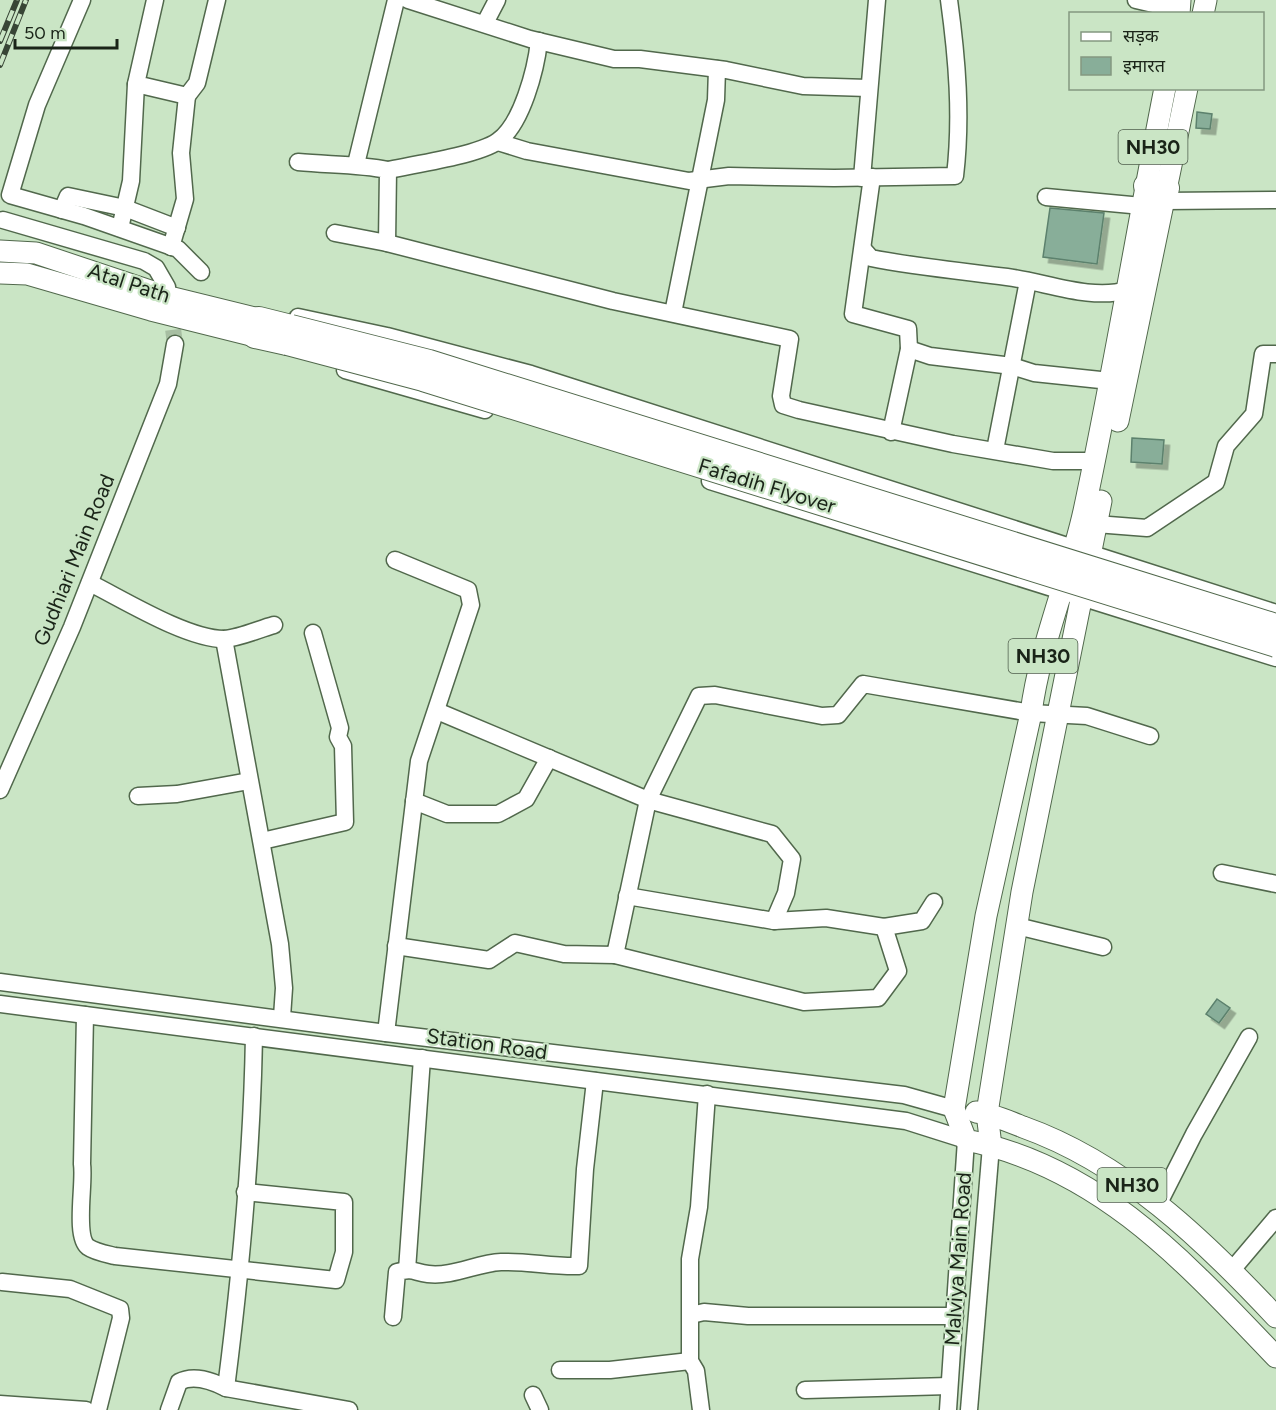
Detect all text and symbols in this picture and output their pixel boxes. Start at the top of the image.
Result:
scale bar [15,12,117,50]
legend [1069,12,1264,90]
text: 50 m [24,22,66,44]
text: सड़क [1123,25,1160,47]
text: इमारत [1123,55,1166,77]
road number: NH30 [1118,130,1188,164]
street label: Atal Path [85,258,173,308]
street label: Fafadih Flyover [695,453,839,518]
street label: Gudhiari Main Road [28,470,119,649]
road number: NH30 [1008,639,1078,673]
street label: Station Road [425,1023,549,1064]
road number: NH30 [1098,1168,1166,1202]
street label: Malviya Main Road [939,1171,976,1347]

